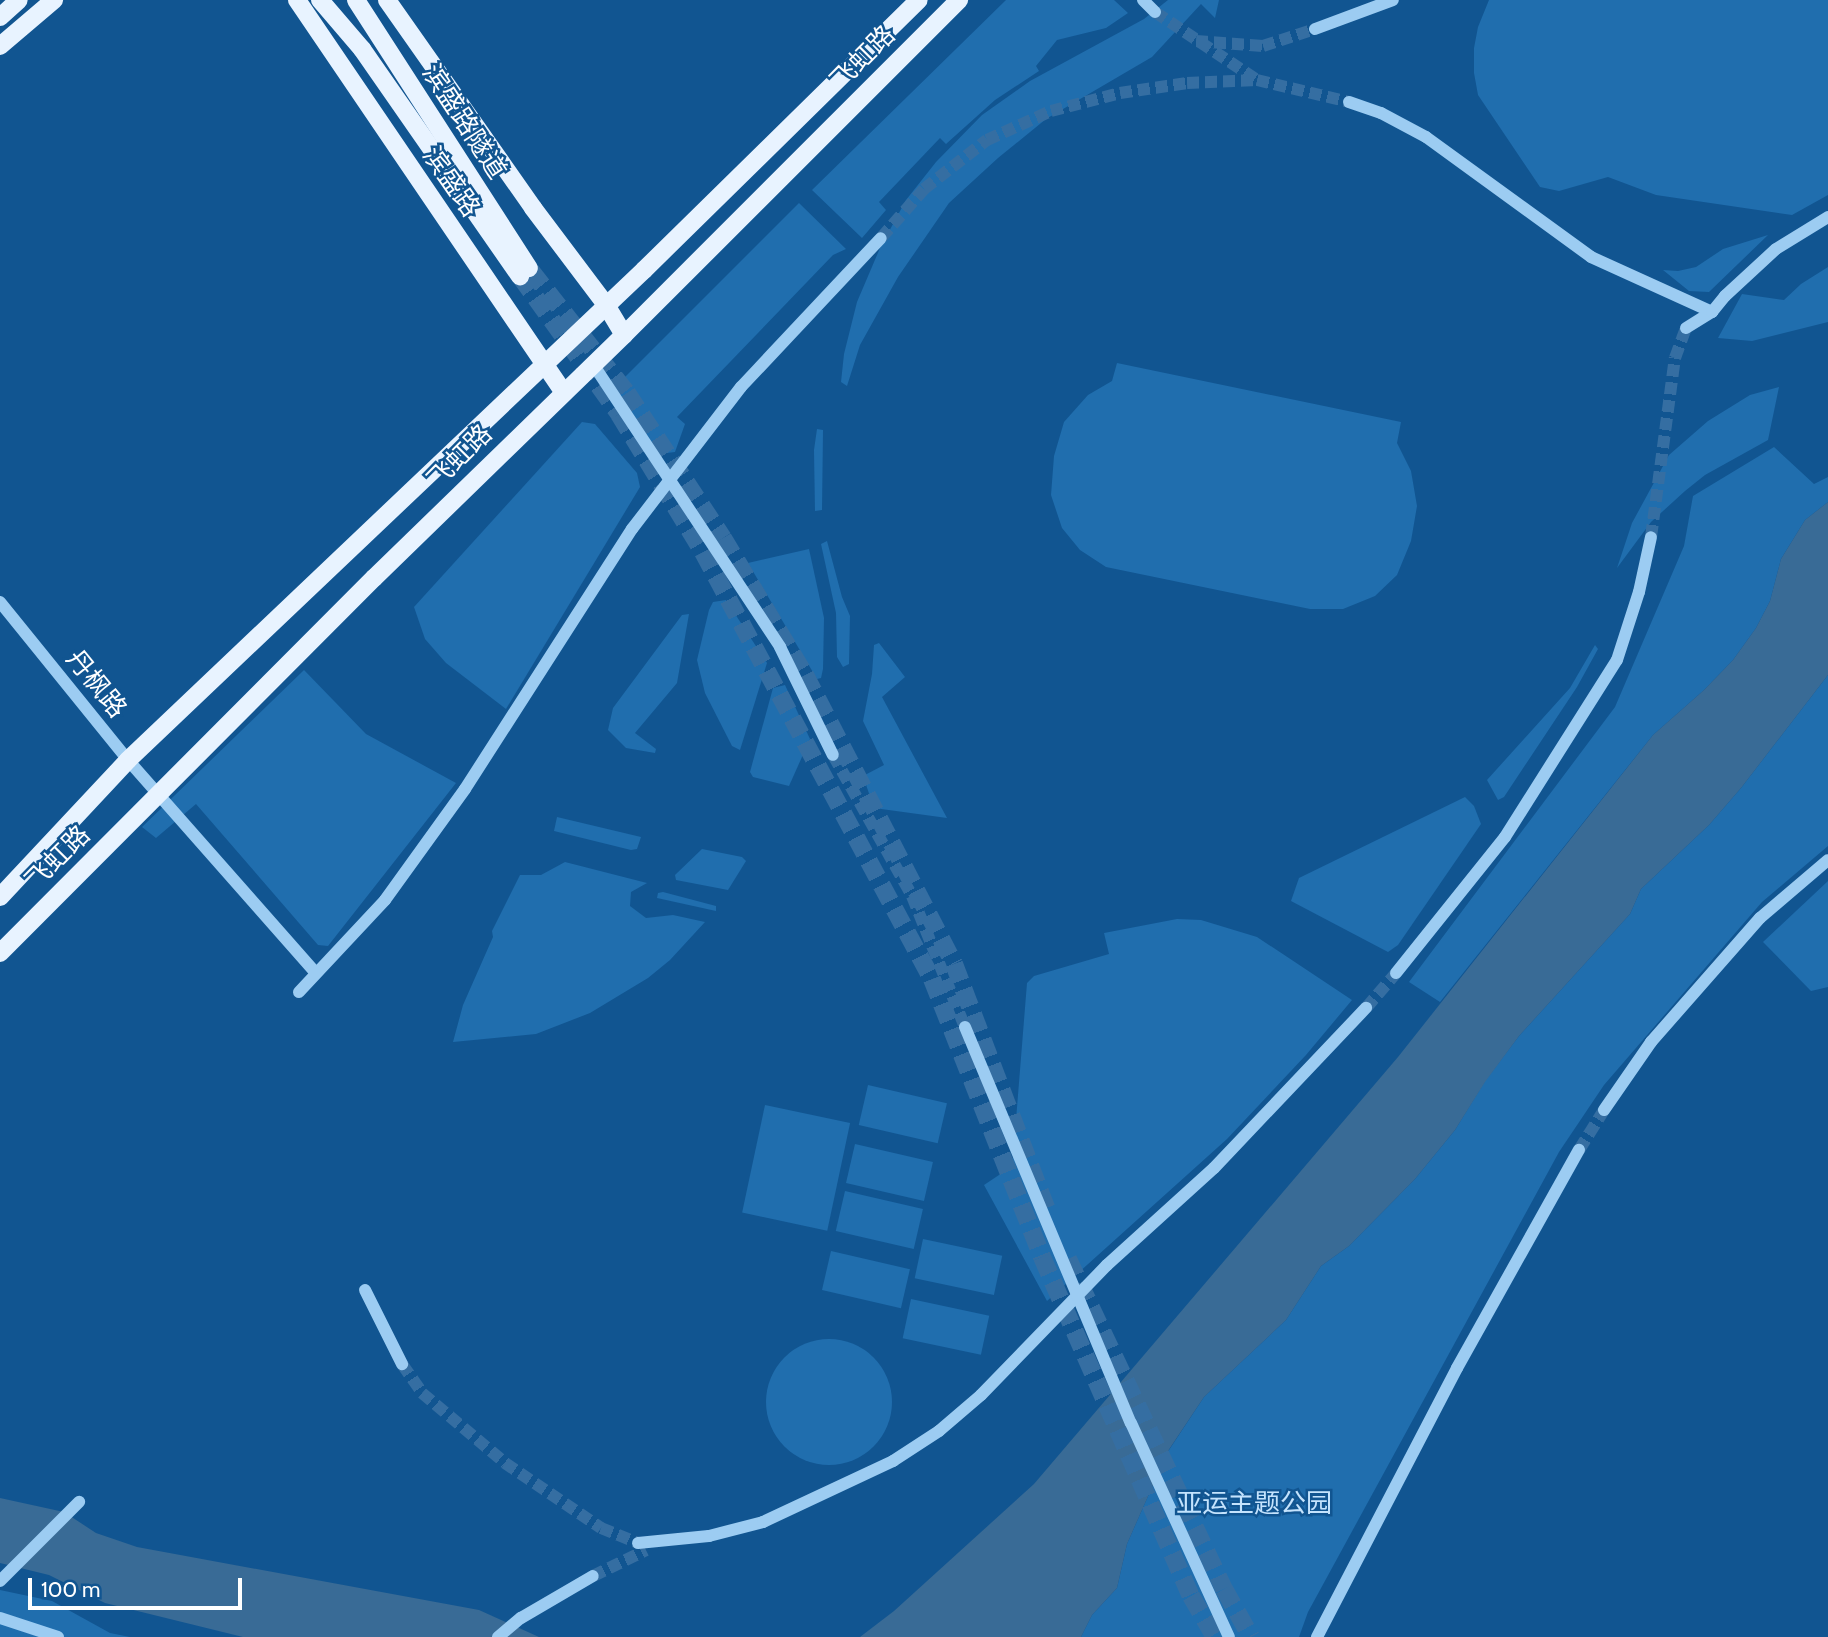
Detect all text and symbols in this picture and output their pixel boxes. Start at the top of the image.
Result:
street label: 飞虹路 [824,19,902,97]
street label: 滨盛路隧道 [416,59,512,185]
street label: 滨盛路 [416,141,486,223]
street label: 飞虹路 [421,418,499,496]
street label: 丹枫路 [59,644,133,724]
street label: 飞虹路 [19,819,97,897]
park label: 亚运主题公园 [1176,1488,1332,1520]
scale bar [32,1564,245,1608]
text: 100 m [41,1577,100,1602]

